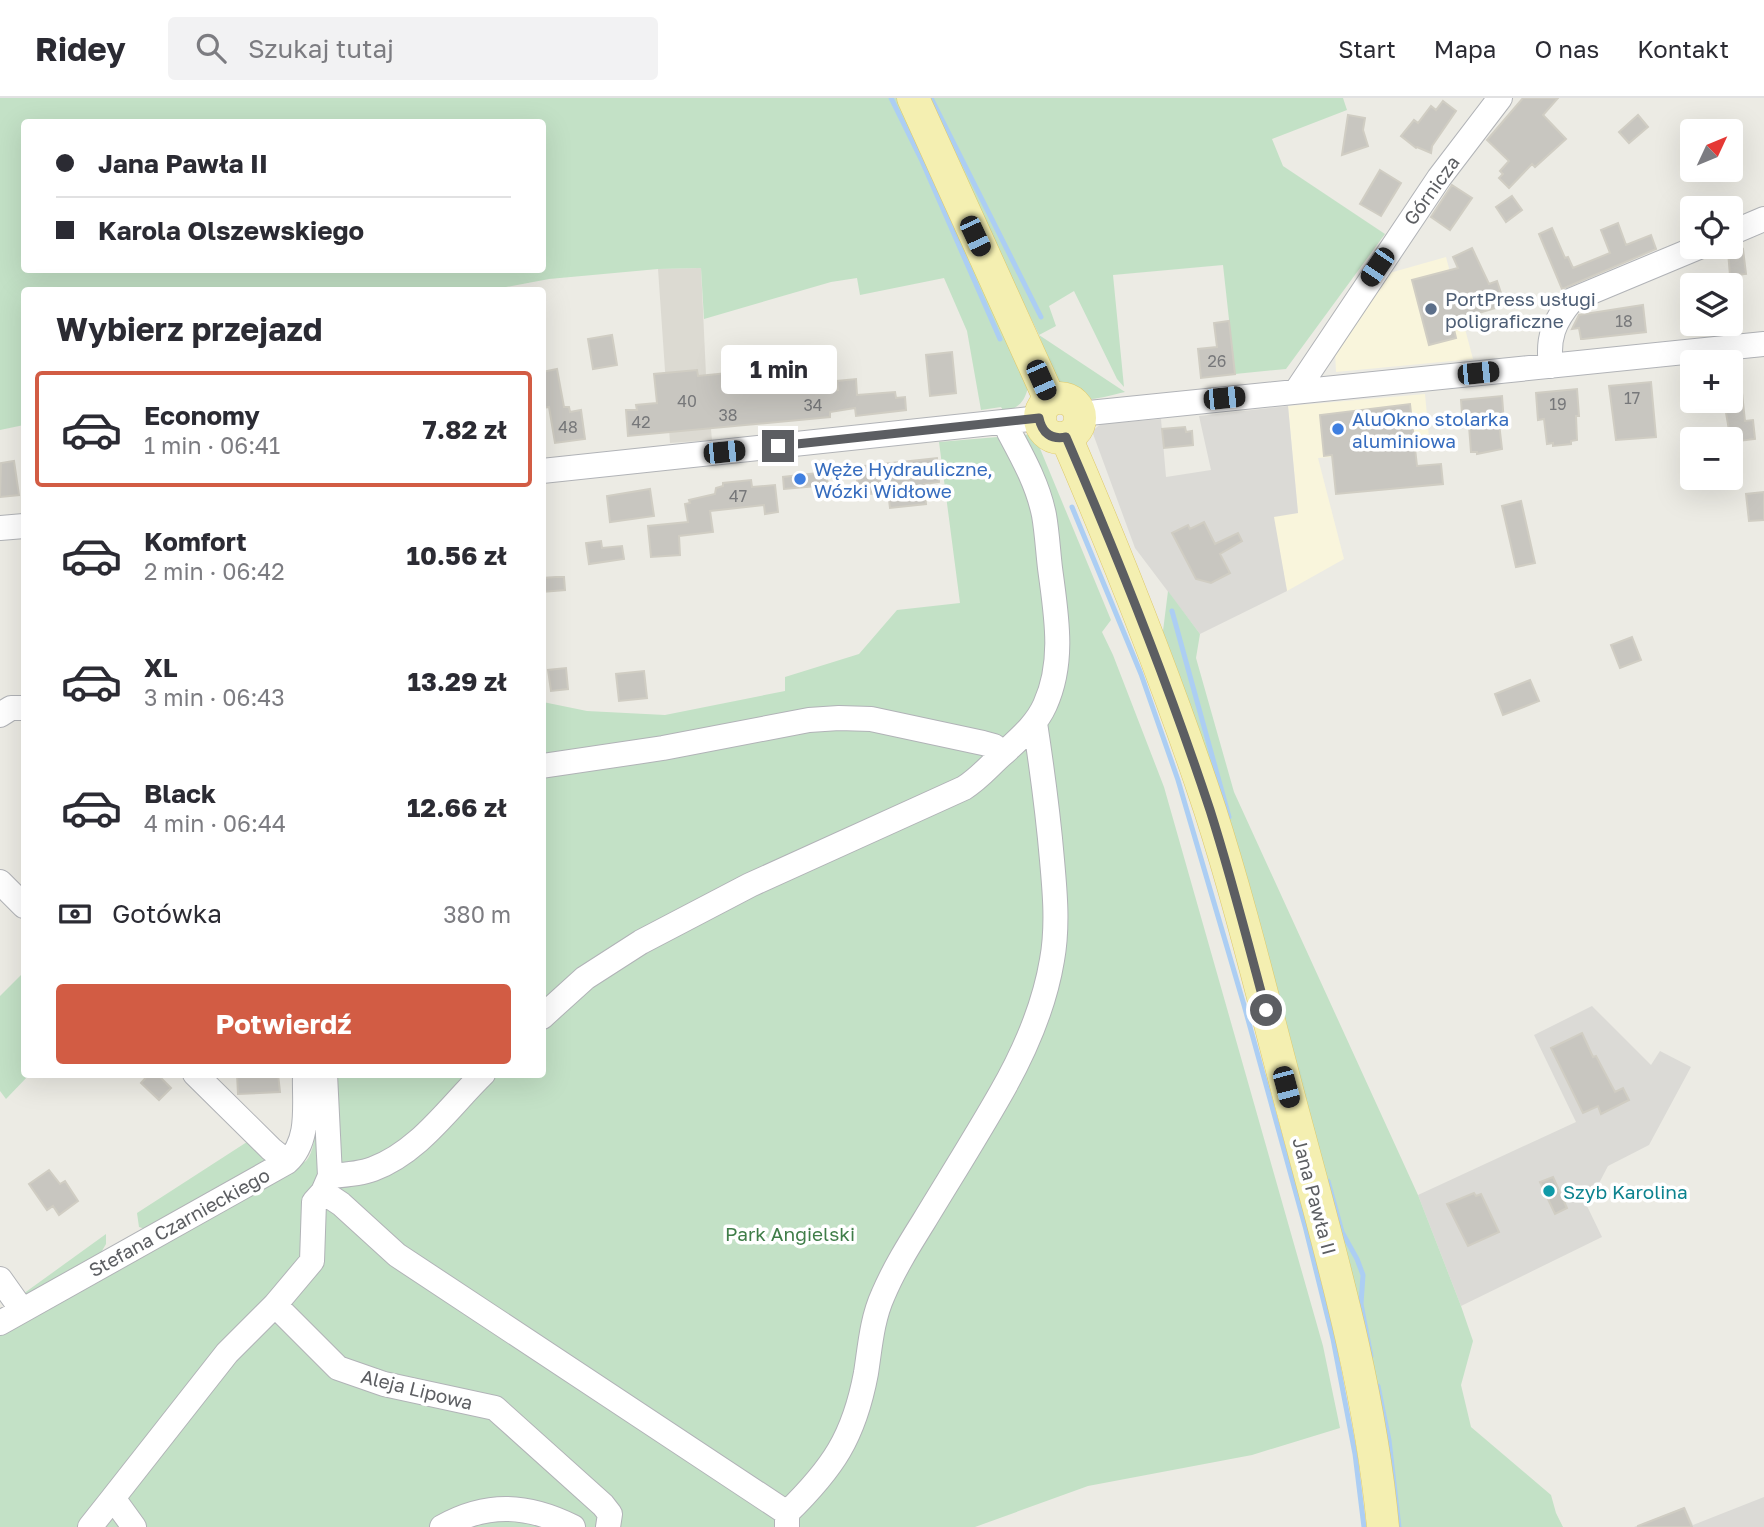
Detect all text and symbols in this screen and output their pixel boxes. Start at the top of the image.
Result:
search box [168,17,658,80]
text: Ridey [35,29,126,68]
icon: search [192,29,230,67]
text: Szukaj tutaj [248,33,394,64]
text: Start [1338,34,1396,63]
text: Mapa [1434,34,1496,63]
text: O nas [1534,34,1599,63]
text: Kontakt [1637,34,1729,63]
north arrow [1680,119,1743,182]
map controls [1680,119,1743,490]
text: Jana Pawła II [98,148,268,179]
street label: Górnicza [1398,151,1464,229]
button: locate [1680,196,1743,259]
car [957,213,994,259]
text: Karola Olszewskiego [98,215,364,246]
car [1357,244,1398,290]
button: layers [1680,273,1743,336]
place label: PortPress usługi poligraficzne [1445,287,1596,332]
marker: PortPress usługi poligraficzne [1423,301,1439,317]
text: Wybierz przejazd [56,310,322,348]
house number: 18 [1615,311,1633,331]
callout: 1 min [720,344,836,394]
button: + [1680,350,1743,413]
house number: 26 [1208,351,1226,371]
text: 1 min [750,355,808,383]
car [1023,357,1060,403]
car [1457,360,1500,386]
car [1203,385,1246,411]
house number: 17 [1624,388,1640,408]
house number: 40 [677,391,697,411]
house number: 19 [1549,394,1567,414]
house number: 34 [803,395,823,415]
icon: car [60,398,123,461]
text: Economy [144,400,260,431]
house number: 38 [718,405,738,425]
place label: AluOkno stolarka aluminiowa [1352,407,1509,452]
house number: 42 [631,412,651,432]
text: 7.82 zł [422,414,507,445]
house number: 48 [558,417,578,437]
marker: AluOkno stolarka aluminiowa [1330,421,1346,437]
button: − [1680,427,1743,490]
route end [762,430,794,462]
text: 1 min · 06:41 [144,431,280,459]
car [703,439,746,465]
place label: Węże Hydrauliczne, Wózki Widłowe [814,457,993,502]
marker: Węże Hydrauliczne, Wózki Widłowe [792,471,808,487]
house number: 47 [729,486,747,506]
icon: car [60,524,123,587]
text: Komfort [144,526,247,557]
text: 10.56 zł [407,540,507,571]
text: 2 min · 06:42 [144,557,285,585]
icon: car [60,650,123,713]
text: XL [144,652,178,683]
text: 13.29 zł [408,666,507,697]
text: 3 min · 06:43 [144,683,285,711]
icon: car [60,776,123,839]
text: Black [144,778,216,809]
text: 12.66 zł [407,792,507,823]
text: 4 min · 06:44 [144,809,286,837]
icon: cash [56,895,94,933]
text: Gotówka [112,898,222,929]
text: 380 m [443,900,511,928]
button: Potwierdź [56,984,511,1064]
route start [1250,994,1282,1026]
car [1271,1064,1302,1110]
street label: Jana Pawła II [1288,1135,1342,1257]
street label: Stefana Czarnieckiego [85,1163,273,1281]
place label: Szyb Karolina [1563,1180,1688,1203]
marker: Szyb Karolina [1541,1183,1557,1199]
park label: Park Angielski [725,1222,855,1245]
street label: Aleja Lipowa [359,1364,475,1414]

